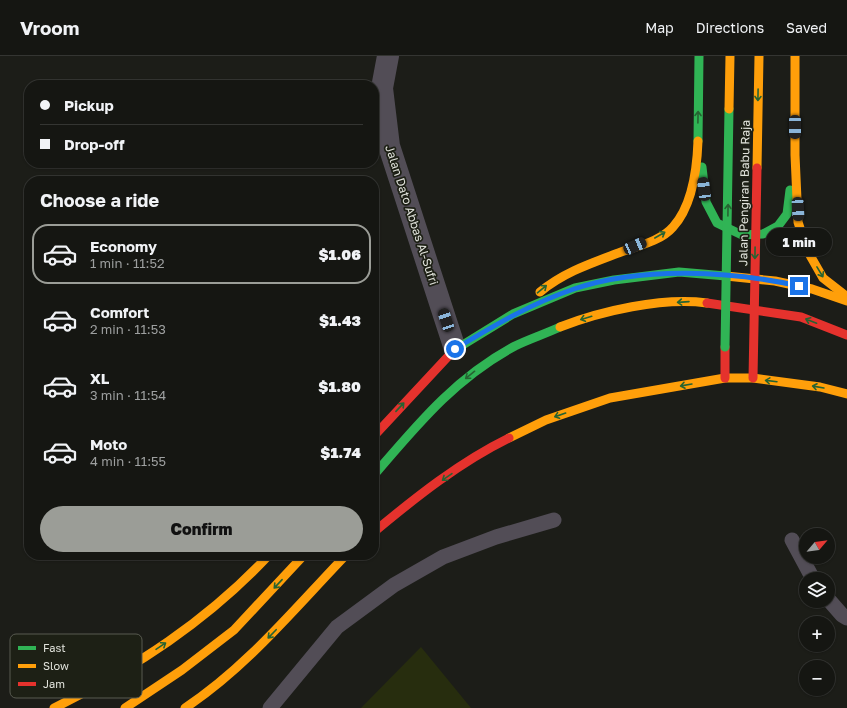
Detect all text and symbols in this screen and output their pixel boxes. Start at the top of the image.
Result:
text: Vroom [20,16,79,39]
text: Map [645,19,674,36]
text: Directions [696,19,764,36]
text: Saved [786,19,827,36]
one-way arrow [754,88,762,101]
text: Pickup [64,96,114,114]
one-way arrow [695,111,702,124]
car [789,115,801,139]
street label: Jalan Pengiran Babu Raja [735,120,753,266]
text: Drop-off [64,135,124,153]
street label: Jalan Dato Abbas Al-Sufri [382,143,442,287]
car [697,176,711,202]
text: Choose a ride [40,189,159,211]
car [791,197,805,221]
one-way arrow [724,204,732,217]
callout: 1 min [766,228,832,256]
one-way arrow [654,231,666,239]
text: 1 min [782,234,816,250]
icon: car [42,236,78,272]
car [622,236,648,256]
text: Economy [90,237,157,255]
text: $1.06 [318,245,361,263]
one-way arrow [751,246,759,259]
text: 1 min · 11:52 [90,255,165,271]
one-way arrow [816,266,824,278]
route end [790,277,808,295]
one-way arrow [537,285,548,294]
one-way arrow [677,298,690,305]
icon: car [42,302,78,338]
text: Comfort [90,303,149,321]
car [437,307,455,333]
text: $1.43 [319,311,361,329]
one-way arrow [579,315,592,322]
one-way arrow [805,317,817,325]
text: 2 min · 11:53 [90,321,166,337]
route start [446,340,464,358]
icon: car [42,368,78,404]
text: XL [90,369,109,387]
one-way arrow [464,371,475,380]
text: $1.80 [318,377,361,395]
one-way arrow [765,377,778,384]
one-way arrow [680,381,693,389]
one-way arrow [812,383,825,391]
text: 3 min · 11:54 [90,387,166,403]
one-way arrow [395,402,405,412]
one-way arrow [554,412,567,419]
icon: car [42,434,78,470]
text: Moto [90,435,127,453]
text: $1.74 [320,443,361,461]
text: 4 min · 11:55 [90,453,166,469]
one-way arrow [441,473,452,481]
button: Confirm [40,506,363,552]
north arrow [799,528,835,564]
map controls [799,528,835,696]
button: layers [799,572,835,608]
one-way arrow [273,579,283,589]
button: + [799,616,835,652]
one-way arrow [267,629,276,639]
legend [10,634,142,698]
text: Fast [43,641,66,654]
one-way arrow [155,642,166,650]
text: Slow [43,659,69,672]
button: − [799,660,835,696]
text: Jam [43,677,65,690]

